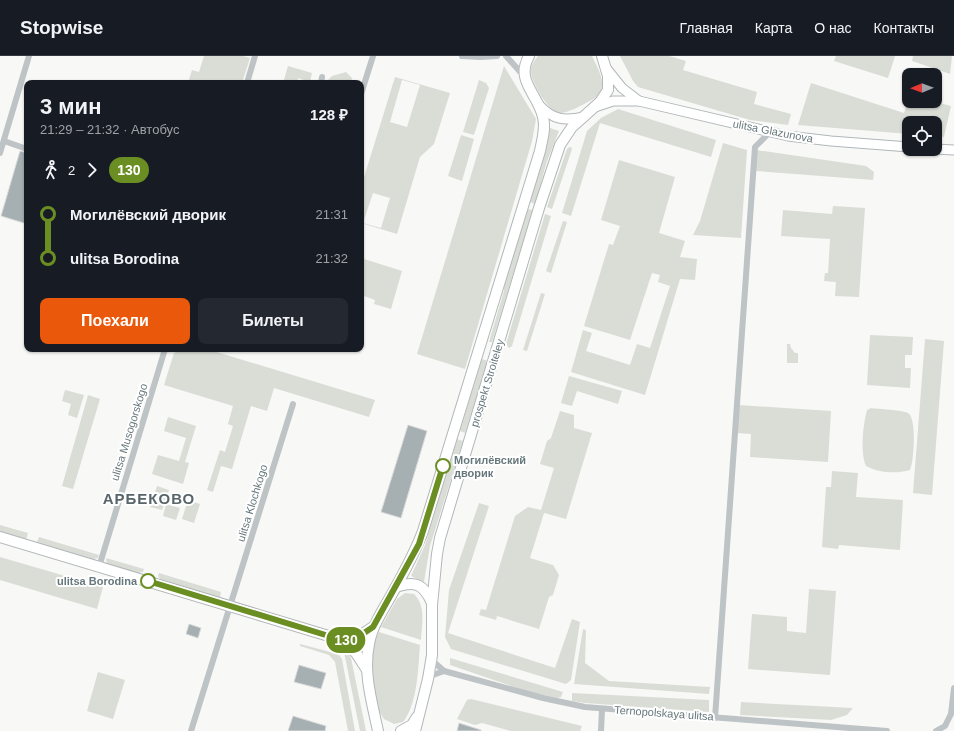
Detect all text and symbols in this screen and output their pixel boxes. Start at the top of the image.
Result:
text: Stopwise [20,17,103,38]
text: Главная [679,20,733,36]
text: Карта [755,20,792,36]
text: О нас [814,20,852,36]
text: Контакты [874,20,934,36]
north arrow [902,68,942,108]
map controls [902,68,942,156]
text: 3 мин [40,94,101,119]
text: 128 ₽ [310,106,348,123]
button: locate [902,116,942,156]
street label: ulitsa Glazunova [732,117,815,145]
text: 21:29 – 21:32 · Автобус [40,122,179,137]
icon: walk [40,159,62,181]
icon: forward [81,159,103,181]
text: 130 [117,162,141,178]
text: 2 [68,163,75,178]
text: Могилёвский дворик [70,206,226,223]
text: 21:31 [315,207,348,222]
text: ulitsa Borodina [70,250,179,267]
text: 21:32 [315,251,348,266]
button: Поехали [40,298,190,344]
button: Билеты [198,298,348,344]
street label: prospekt Stroiteley [468,337,506,428]
street label: ulitsa Musogorskogo [109,382,149,482]
place label: Могилёвский дворик [454,454,526,479]
marker: Могилёвский дворик [435,458,451,474]
street label: ulitsa Klochkogo [235,463,269,543]
district label: АРБЕКОВО [103,490,195,507]
marker: ulitsa Borodina [140,573,156,589]
place label: ulitsa Borodina [57,575,138,587]
line badge: 130 [323,627,369,653]
text: 130 [334,632,358,648]
street label: Ternopolskaya ulitsa [614,704,715,723]

